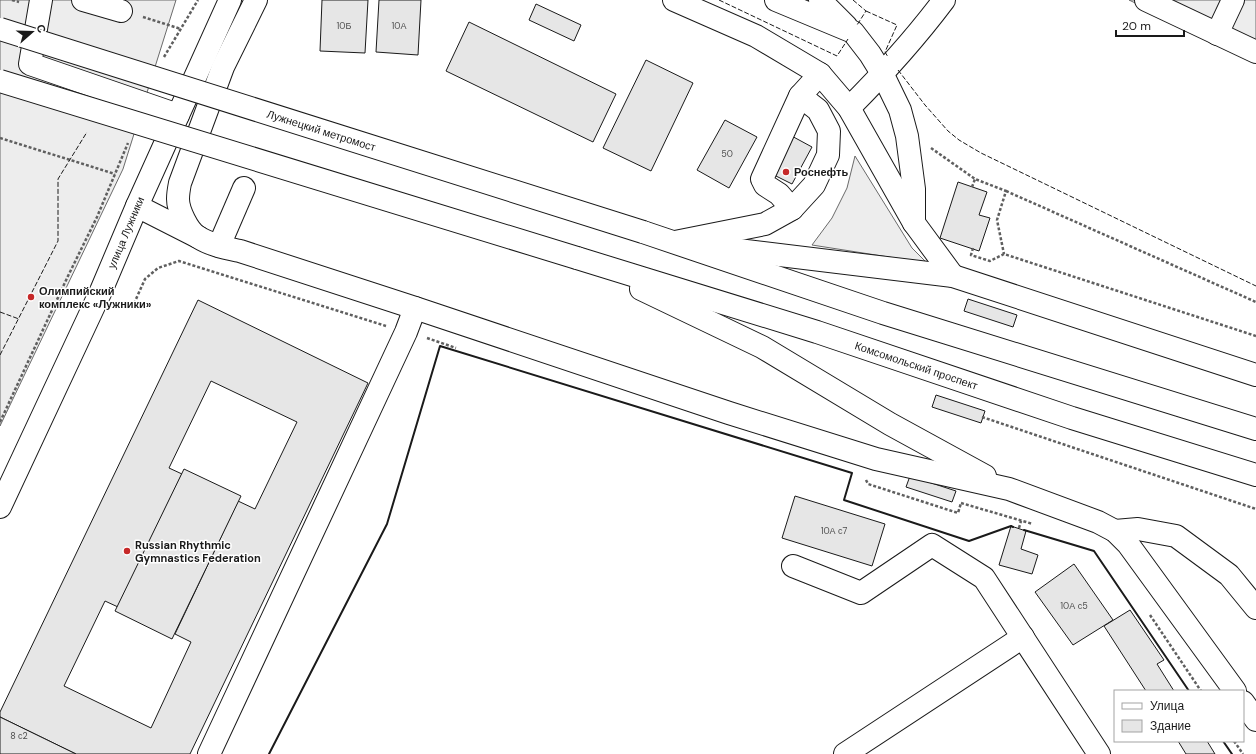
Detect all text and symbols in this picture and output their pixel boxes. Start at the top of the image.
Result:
north arrow [12,12,52,52]
scale bar [1116,12,1184,38]
text: 20 m [1122,18,1151,34]
house number: 10Б [337,20,352,32]
house number: 10А [392,20,406,32]
text: С [33,22,49,35]
street label: Лужнецкий метромост [265,107,378,154]
house number: 50 [721,148,733,160]
place label: Роснефть [794,165,848,179]
marker: Роснефть [781,167,791,177]
street label: улица Лужники [104,194,147,271]
place label: Олимпийский комплекс «Лужники» [39,284,152,311]
marker: Олимпийский комплекс «Лужники» [26,292,36,302]
street label: Комсомольский проспект [853,338,980,393]
house number: 10А с7 [821,525,848,537]
place label: Russian Rhythmic Gymnastics Federation [135,538,261,565]
marker: Russian Rhythmic Gymnastics Federation [122,546,132,556]
house number: 10А с5 [1060,600,1088,612]
legend [1114,690,1244,742]
text: Улица [1150,698,1184,714]
text: Здание [1150,718,1191,734]
house number: 8 с2 [10,730,28,742]

